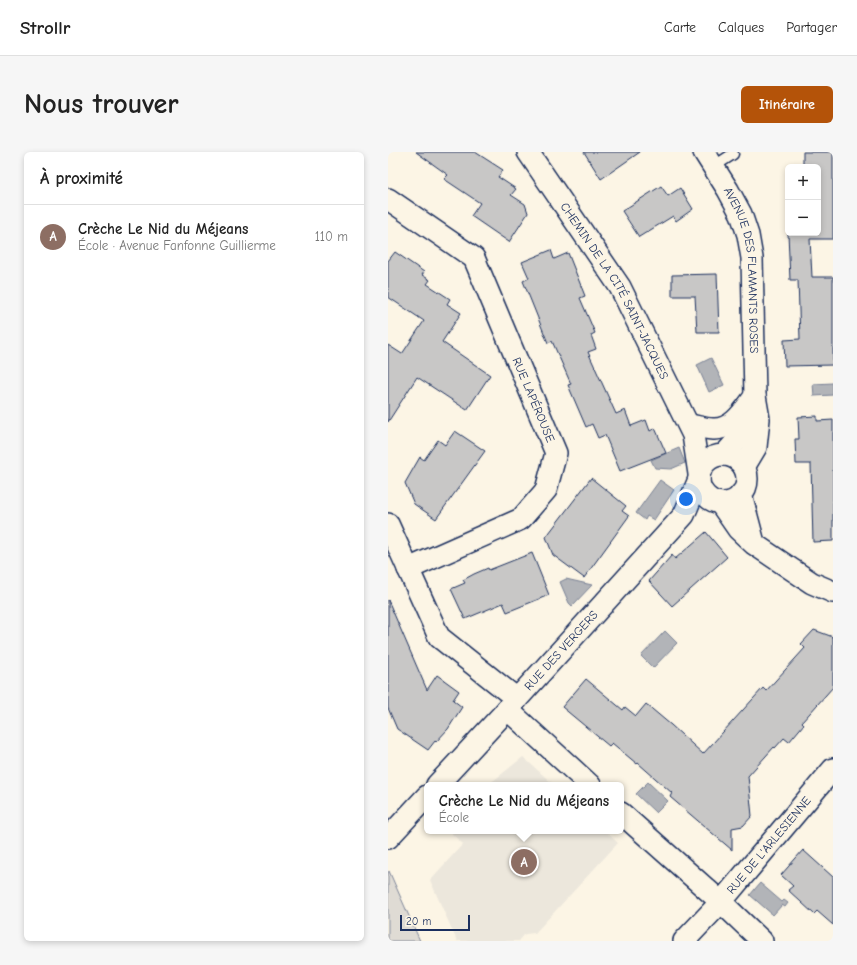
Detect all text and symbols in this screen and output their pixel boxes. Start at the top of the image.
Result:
text: Strollr [20,17,70,39]
text: Carte [664,19,696,36]
text: Calques [718,19,764,36]
text: Partager [786,19,837,36]
button: Itinéraire [741,86,833,123]
text: Nous trouver [24,88,179,120]
map controls [785,164,821,236]
button: + [785,164,821,200]
text: À proximité [40,169,123,188]
street label: AVENUE DES FLAMANTS ROSES [721,185,761,354]
street label: CHEMIN DE LA CITÉ SAINT-JACQUES [558,200,672,382]
button: − [785,200,821,236]
text: Crèche Le Nid du Méjeans [78,220,248,238]
text: A [49,229,57,244]
text: 110 m [315,229,348,244]
text: École · Avenue Fanfonne Guillierme [78,238,276,253]
street label: RUE LAPÉROUSE [510,355,558,444]
your location [676,489,696,509]
street label: RUE DES VERGERS [521,607,601,693]
popup [424,782,624,834]
text: Crèche Le Nid du Méjeans [439,792,609,810]
street label: RUE DE L'ARLESIENNE [724,794,814,897]
text: École [439,810,469,825]
pin: A [511,847,537,877]
scale bar [400,913,470,932]
text: 20 m [406,915,431,928]

